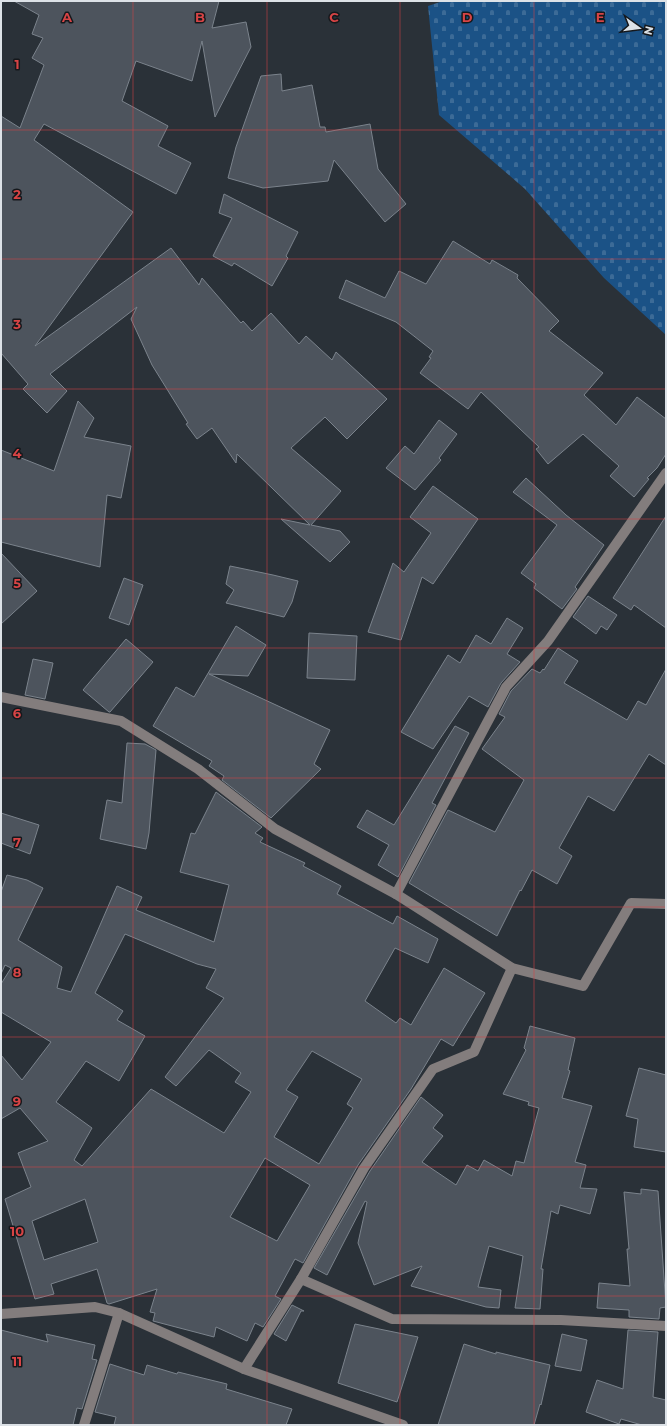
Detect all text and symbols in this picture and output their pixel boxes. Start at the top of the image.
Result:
north arrow [619,8,659,48]
text: A [61,9,73,25]
text: B [195,9,205,25]
text: C [329,9,339,25]
text: D [462,9,473,25]
text: E [596,9,605,25]
text: N [641,24,657,36]
text: 1 [14,56,20,72]
text: 2 [13,186,21,202]
text: 3 [12,316,21,332]
text: 4 [13,445,22,461]
text: 5 [13,575,21,591]
text: 6 [13,705,22,721]
text: 7 [13,834,21,850]
text: 8 [13,964,22,980]
text: 9 [13,1093,21,1109]
text: 10 [10,1223,24,1239]
text: 11 [12,1353,22,1369]

